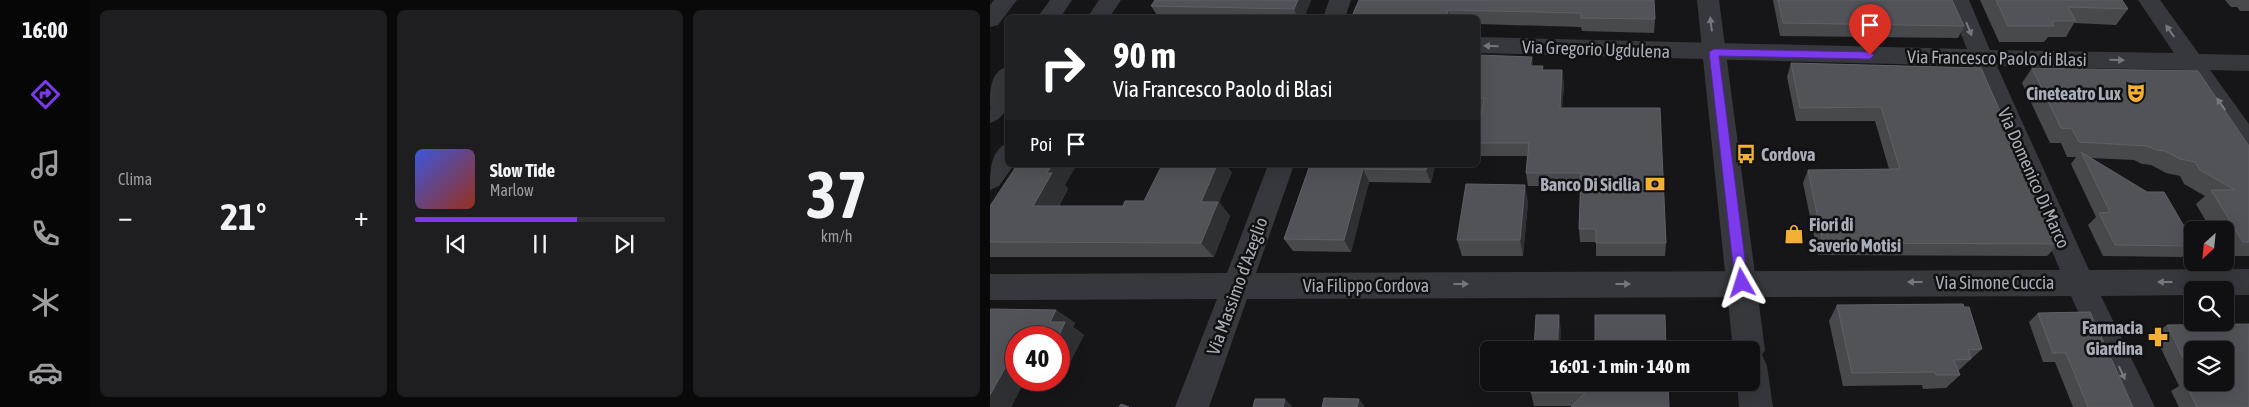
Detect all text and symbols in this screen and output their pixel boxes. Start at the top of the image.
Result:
pin [1849,4,1891,55]
icon: arrive [1856,11,1884,39]
one-way arrow [1707,15,1715,31]
text: 16:00 [22,17,68,43]
one-way arrow [1966,21,1973,36]
one-way arrow [2165,24,2175,38]
icon: right [1030,35,1095,100]
text: 90 m [1113,35,1176,75]
street label: Via Gregorio Ugdulena [1522,36,1670,62]
one-way arrow [1482,42,1498,50]
street label: Via Francesco Paolo di Blasi [1907,46,2087,70]
one-way arrow [2109,56,2125,64]
text: Via Francesco Paolo di Blasi [1113,76,1333,102]
icon: directions [28,77,63,112]
theatre icon: Cineteatro Lux [2125,82,2147,104]
place label: Cineteatro Lux [2026,83,2122,104]
one-way arrow [2216,97,2226,111]
street label: Via Domenico Di Marco [1994,105,2074,251]
icon: arrive [1062,130,1090,158]
text: Poi [1030,133,1052,155]
bus stop icon: Cordova [1735,143,1757,165]
place label: Cordova [1761,144,1815,165]
icon: music [28,147,63,182]
text: 37 [806,157,867,232]
text: Slow Tide [490,159,555,181]
text: Clima [118,170,152,188]
bank icon: Banco Di Sicilia [1644,173,1666,195]
place label: Banco Di Sicilia [1540,174,1640,195]
text: Marlow [490,181,534,199]
text: 21° [220,195,266,238]
text: − [118,200,133,232]
text: + [354,200,369,232]
street label: Via Massimo d'Azeglio [1202,214,1272,358]
place label: Fiori di Saverio Motisi [1809,214,1901,256]
icon: phone [28,216,63,251]
north arrow [2184,221,2234,271]
map controls [2184,221,2234,391]
shop icon: Fiori di Saverio Motisi [1783,223,1805,245]
text: km/h [821,227,853,245]
icon: previous [442,230,470,258]
icon: pause [526,230,554,258]
icon: next [610,230,638,258]
position arrow [1715,256,1767,308]
street label: Via Simone Cuccia [1936,272,2054,293]
street label: Via Filippo Cordova [1303,275,1429,296]
one-way arrow [2157,277,2173,285]
one-way arrow [1907,278,1923,286]
one-way arrow [1453,280,1469,288]
one-way arrow [1615,280,1631,288]
button: search [2184,281,2234,331]
icon: climate [28,285,63,320]
place label: Farmacia Giardina [2082,317,2143,359]
speed limit sign: 40 [1005,326,1070,391]
pharmacy icon: Farmacia Giardina [2147,326,2169,348]
button: layers [2184,341,2234,391]
icon: car [28,355,63,390]
text: 16:01 · 1 min · 140 m [1550,355,1690,377]
one-way arrow [2119,366,2127,380]

